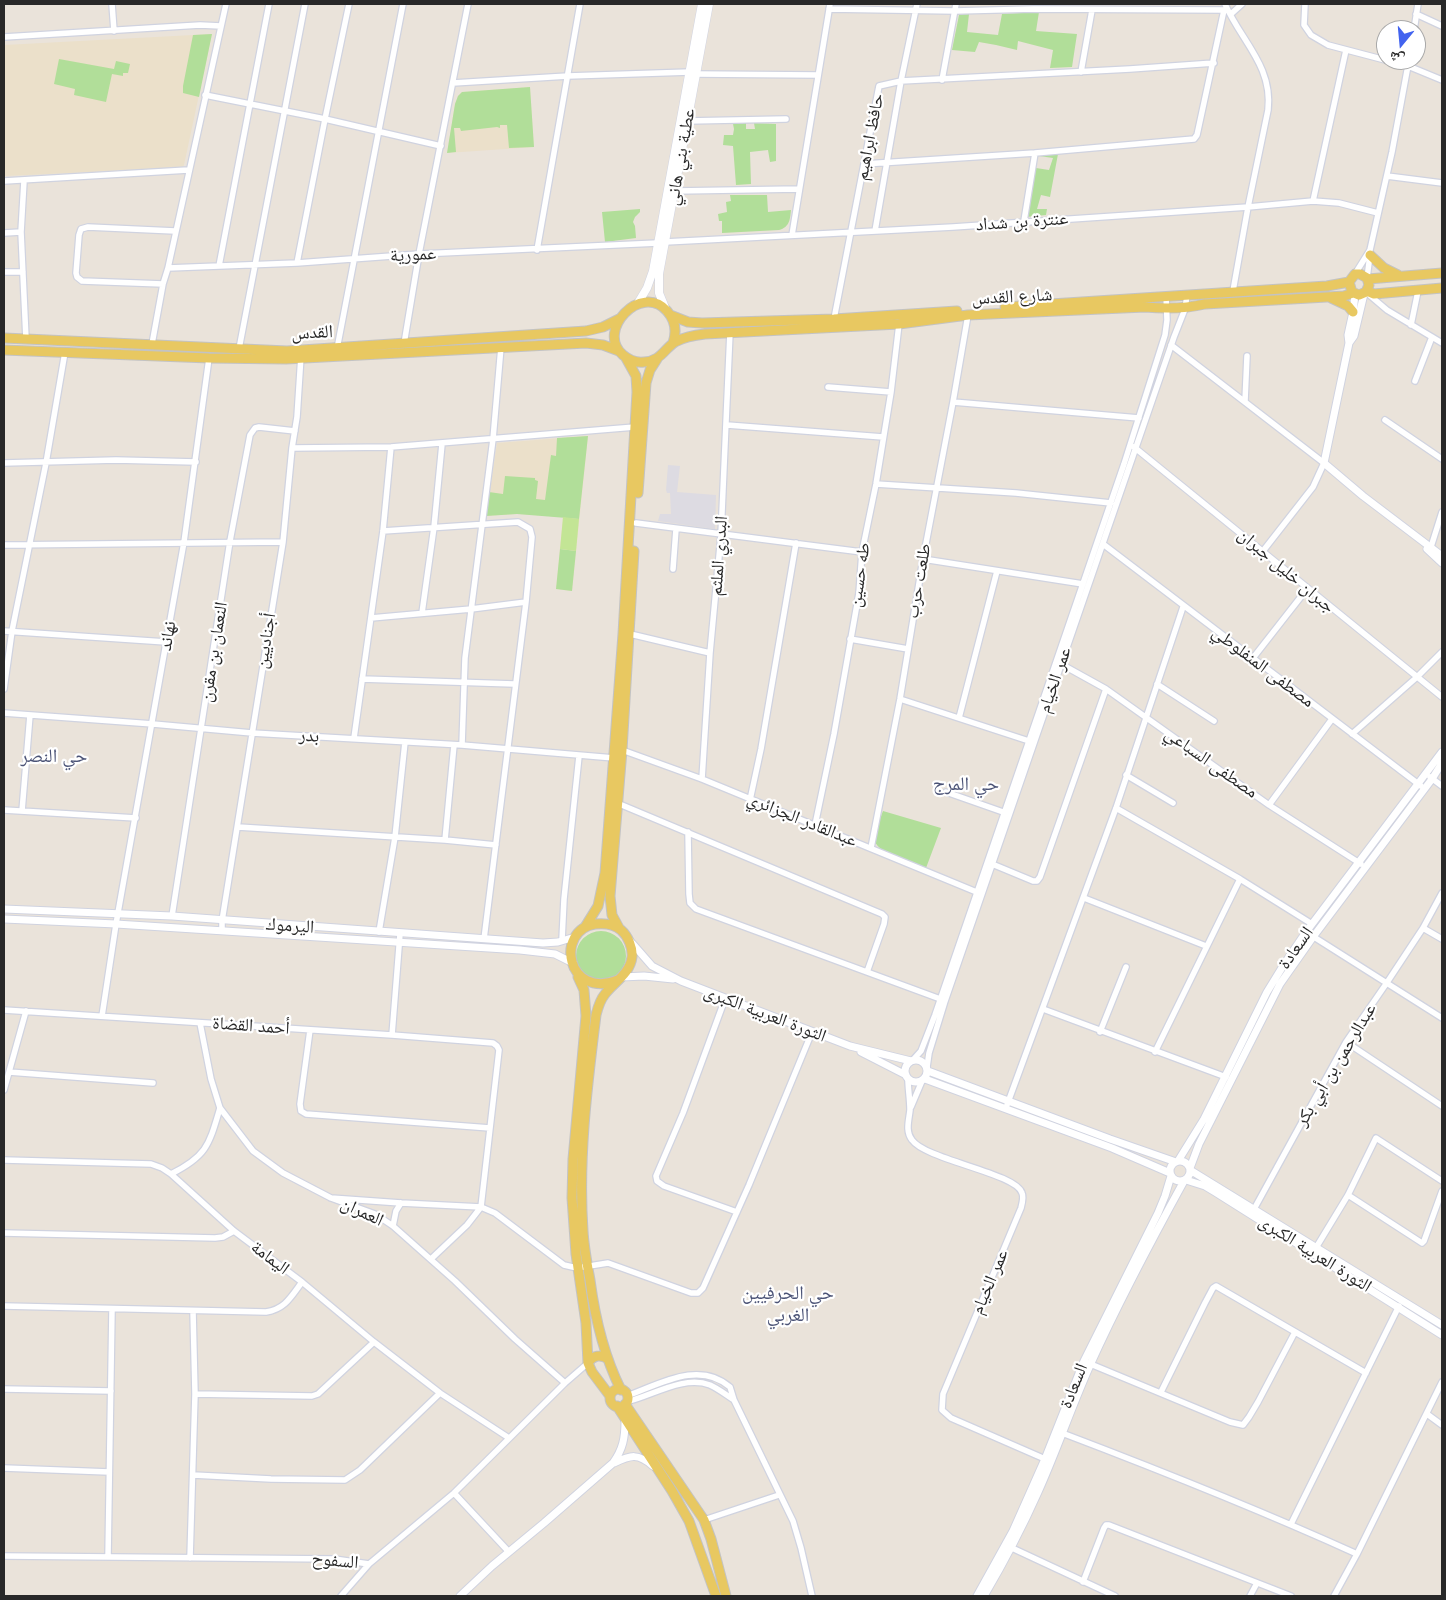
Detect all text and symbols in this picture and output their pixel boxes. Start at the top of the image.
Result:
north arrow [1376,20,1426,70]
text: ش [1387,48,1407,69]
street label: حافظ ابراهيم [851,92,889,182]
street label: عطية بني هاني [662,107,700,207]
street label: عنترة بن شداد [975,208,1069,236]
street label: عمورية [389,243,437,267]
street label: شارع القدس [971,284,1053,310]
street label: القدس [291,321,333,345]
street label: البدري الملثم [705,515,733,597]
street label: جبران خليل جبران [1233,524,1339,618]
street label: طه حسين [845,541,875,609]
street label: طلعت حرب [902,542,936,620]
street label: النعمان بن مقرن [195,600,233,704]
street label: أجناديين [251,612,281,670]
street label: نهاند [155,619,181,653]
street label: مصطفى المنفلوطي [1208,622,1318,712]
street label: عمر الخيام [1034,644,1076,716]
street label: مصطفى السباعي [1160,723,1262,803]
street label: بدر [298,725,320,747]
district label: حي النصر [21,746,87,768]
district label: حي المرج [933,774,999,796]
street label: عبدالقادر الجزائري [744,788,860,852]
street label: اليرموك [265,914,315,938]
street label: السعادة [1274,923,1318,973]
street label: الثورة العربية الكبرى [701,981,829,1047]
street label: عبدالرحمن بن أبي بكر [1291,1000,1381,1130]
street label: أحمد القضاة [212,1013,290,1039]
street label: العمران [337,1193,387,1231]
street label: الثورة العربية الكبرى [1254,1211,1376,1297]
street label: اليمامة [246,1236,294,1280]
street label: عمر الخيام [967,1246,1013,1318]
district label: حي الحرفيين الغربي [742,1283,834,1327]
street label: السعادة [1055,1360,1093,1412]
street label: السفوح [311,1548,359,1574]

